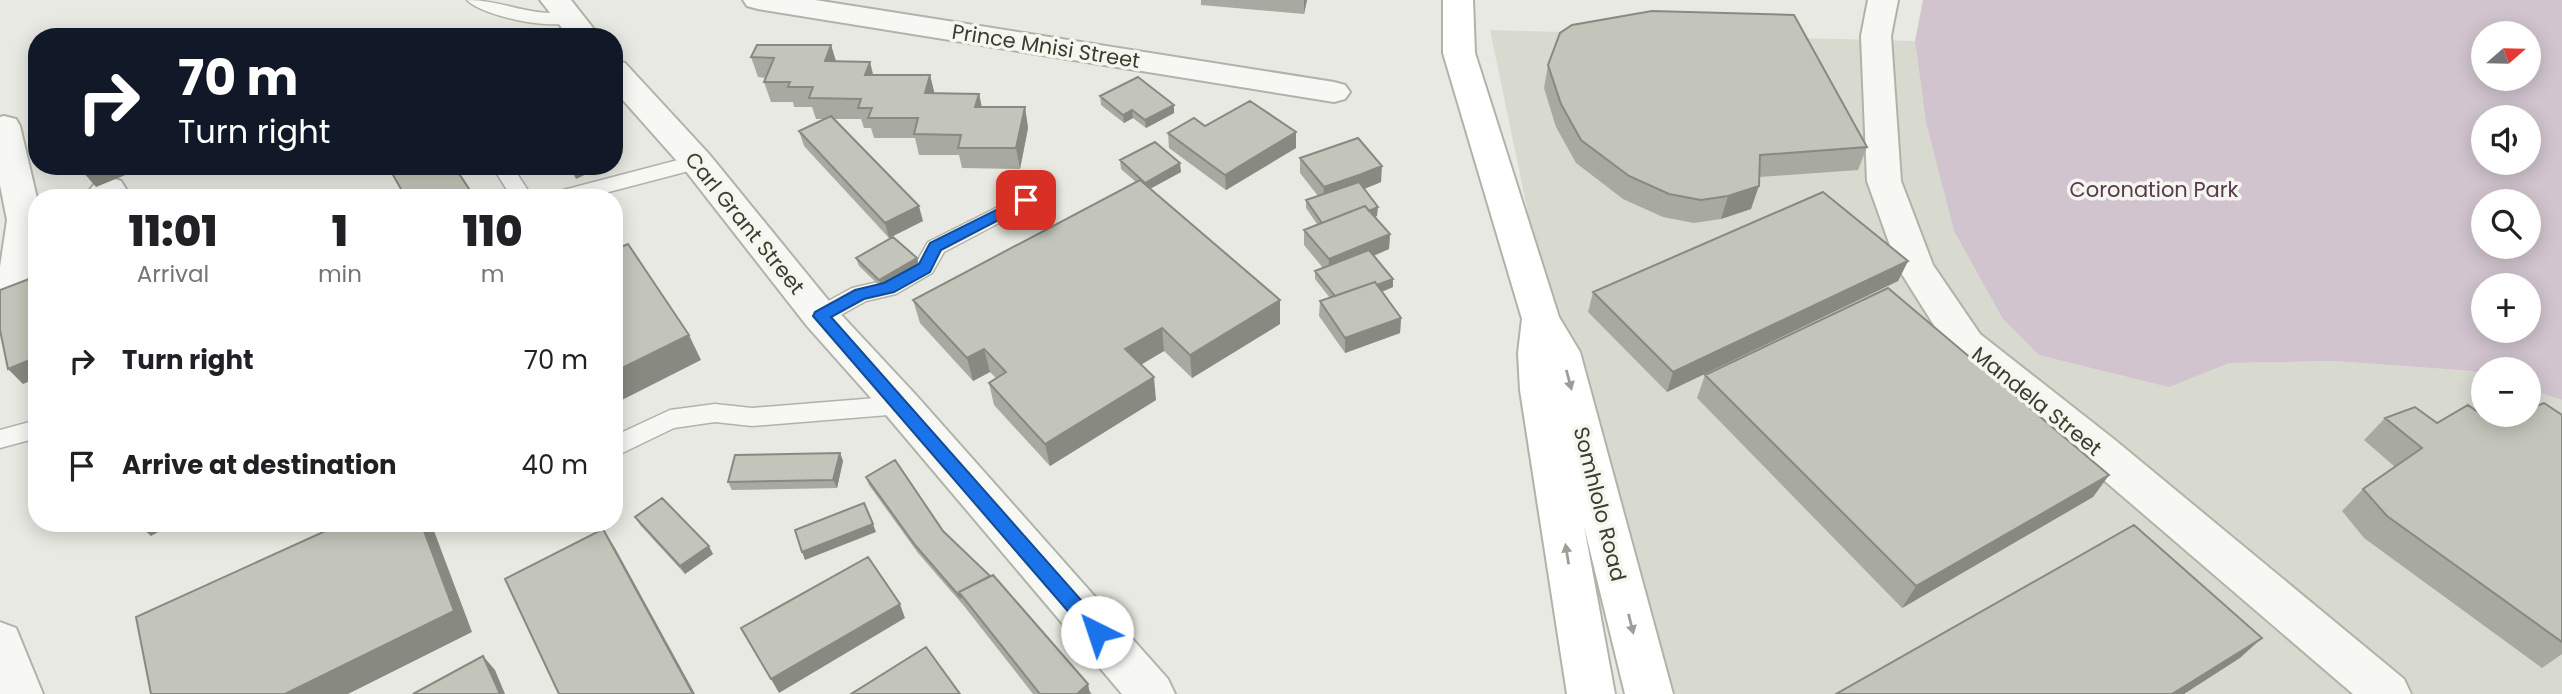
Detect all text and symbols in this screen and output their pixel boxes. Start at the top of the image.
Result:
street label: Prince Mnisi Street [950,17,1142,75]
north arrow [2471,21,2541,91]
map controls [2471,21,2541,427]
text: 70 m [178,44,298,112]
icon: right [63,56,154,147]
button: sound [2471,105,2541,175]
text: Turn right [178,109,330,154]
street label: Carl Grant Street [678,146,812,300]
pin [996,170,1056,230]
park label: Coronation Park [2070,175,2239,204]
icon: arrive [1007,181,1045,219]
button: search [2471,189,2541,259]
text: 11:01 [128,202,217,261]
text: 1 [332,202,348,261]
text: 110 [462,202,523,261]
text: Arrival [137,258,209,290]
text: min [318,258,362,290]
text: m [481,258,504,290]
button: + [2471,273,2541,343]
street label: Mandela Street [1966,340,2108,462]
icon: right [63,342,101,380]
text: Turn right [122,342,254,378]
text: 70 m [524,342,588,378]
button: − [2471,357,2541,427]
one-way arrow [1564,369,1575,391]
street label: Somhlolo Road [1567,424,1633,584]
icon: arrive [63,447,101,485]
text: Arrive at destination [122,447,397,483]
text: 40 m [522,447,588,483]
one-way arrow [1561,543,1572,565]
position arrow [1060,595,1134,669]
one-way arrow [1626,614,1637,636]

